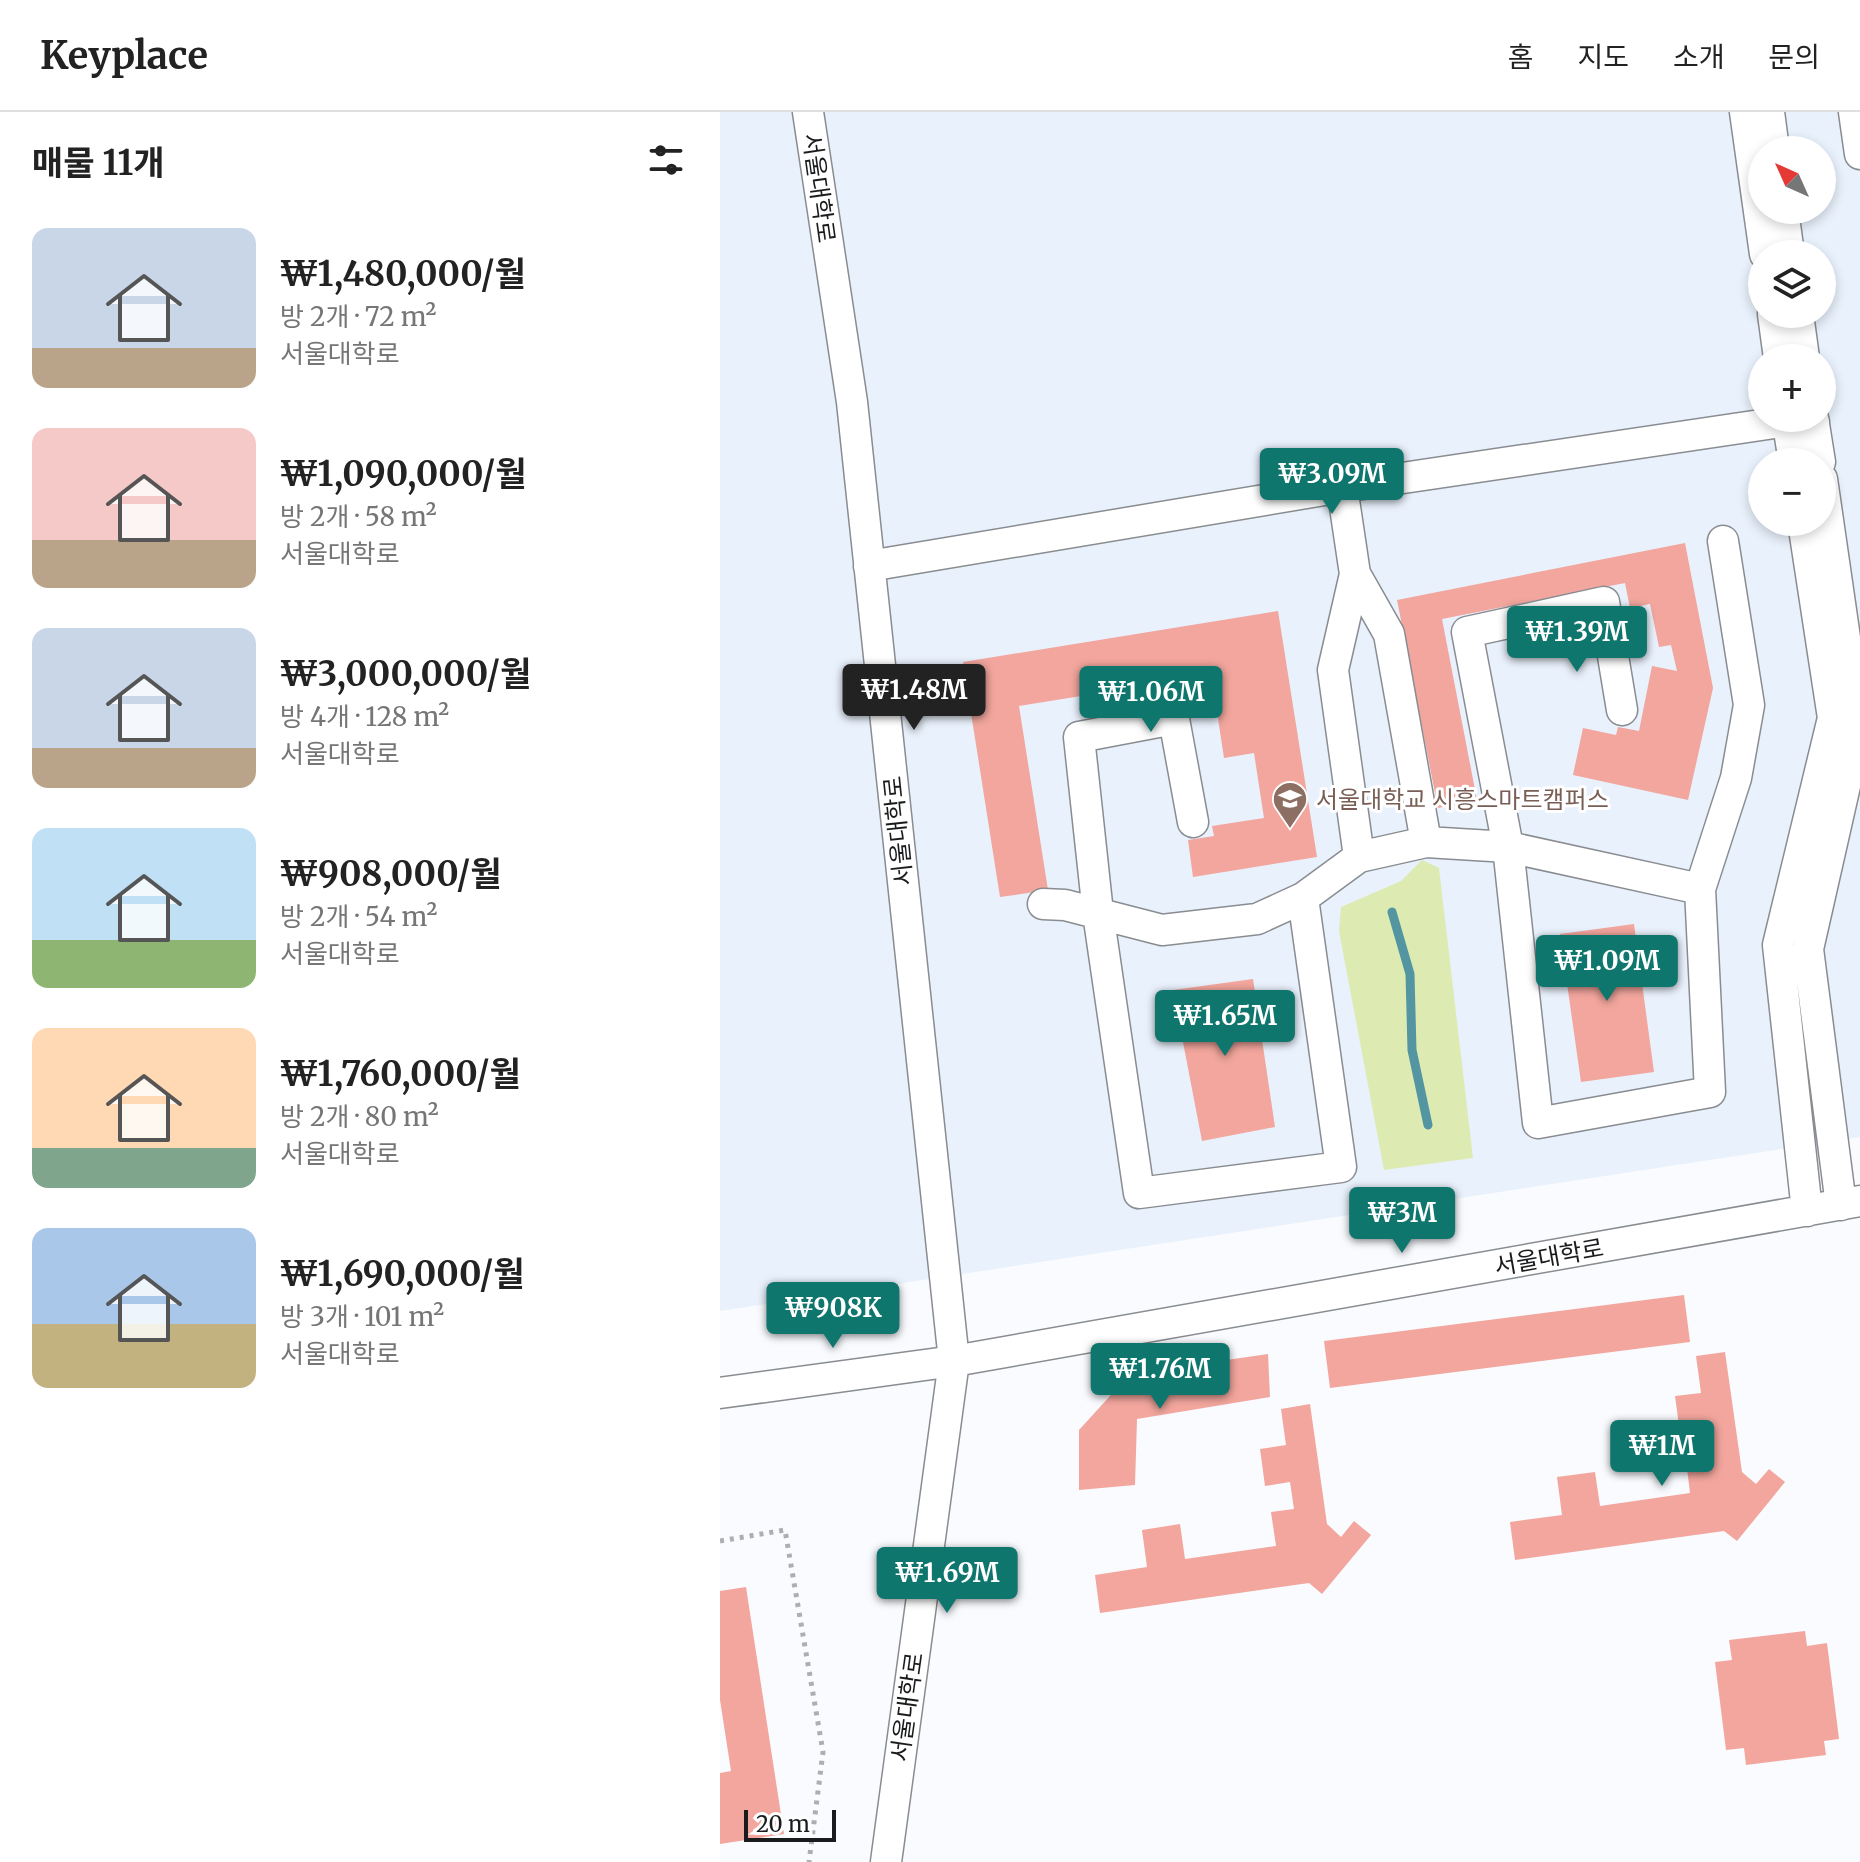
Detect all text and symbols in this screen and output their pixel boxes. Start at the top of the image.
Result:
text: Keyplace [40,32,208,79]
text: 홈 [1508,39,1533,75]
text: 지도 [1577,39,1629,75]
text: 소개 [1673,39,1724,75]
text: 문의 [1768,39,1820,75]
street label: 서울대학로 [796,131,842,245]
north arrow [1748,136,1836,224]
map controls [1748,136,1836,536]
icon: filters [644,138,688,182]
text: 매물 11개 [32,142,165,184]
button: layers [1748,240,1836,328]
text: ₩1,480,000/월 [280,253,526,295]
icon: home [96,260,192,356]
text: 방 2개 · 72 m² [280,300,436,333]
text: 서울대학로 [280,337,400,370]
button: + [1748,344,1836,432]
pin: ₩3.09M [1267,448,1397,516]
button: − [1748,448,1836,536]
text: ₩1,090,000/월 [280,453,527,495]
text: ₩3.09M [1278,457,1386,490]
icon: home [96,460,192,556]
text: 방 2개 · 58 m² [280,500,437,533]
text: 서울대학로 [280,537,400,570]
pin: ₩1.39M [1512,606,1642,674]
text: ₩1.39M [1525,615,1629,648]
text: ₩3,000,000/월 [280,653,531,695]
icon: home [96,660,192,756]
pin: ₩1.48M [849,664,979,732]
pin: ₩1.06M [1086,666,1216,734]
text: ₩1.48M [861,673,967,706]
text: ₩1.06M [1097,675,1205,708]
text: 방 4개 · 128 m² [280,700,449,733]
text: 서울대학로 [280,737,400,770]
street label: 서울대학로 [877,774,919,888]
school or university icon: 서울대학교 시흥스마트캠퍼스 [1271,780,1309,830]
place label: 서울대학교 시흥스마트캠퍼스 [1316,784,1609,815]
text: ₩908,000/월 [280,853,502,895]
icon: home [96,860,192,956]
text: 방 2개 · 54 m² [280,900,437,933]
pin: ₩1.09M [1542,935,1672,1003]
text: 서울대학로 [280,937,400,970]
text: ₩1.09M [1554,944,1660,977]
pin: ₩1.65M [1160,990,1290,1058]
text: ₩1.65M [1173,999,1277,1032]
text: ₩1,760,000/월 [280,1053,521,1095]
icon: home [96,1060,192,1156]
text: 방 2개 · 80 m² [280,1100,439,1133]
text: 서울대학로 [280,1137,400,1170]
pin: ₩3M [1363,1187,1441,1255]
text: ₩3M [1367,1196,1437,1229]
street label: 서울대학로 [1492,1232,1606,1282]
text: ₩1,690,000/월 [280,1253,525,1295]
icon: home [96,1260,192,1356]
pin: ₩908K [777,1282,889,1350]
text: ₩908K [784,1291,882,1324]
text: 방 3개 · 101 m² [280,1300,444,1333]
text: 서울대학로 [280,1337,400,1370]
pin: ₩1.76M [1095,1343,1225,1411]
text: ₩1.76M [1109,1352,1211,1385]
pin: ₩1M [1623,1420,1701,1488]
text: ₩1M [1628,1429,1696,1462]
pin: ₩1.69M [882,1547,1012,1615]
text: ₩1.69M [895,1556,999,1589]
street label: 서울대학로 [884,1650,930,1764]
scale bar [744,1806,836,1842]
text: 20 m [756,1810,810,1838]

